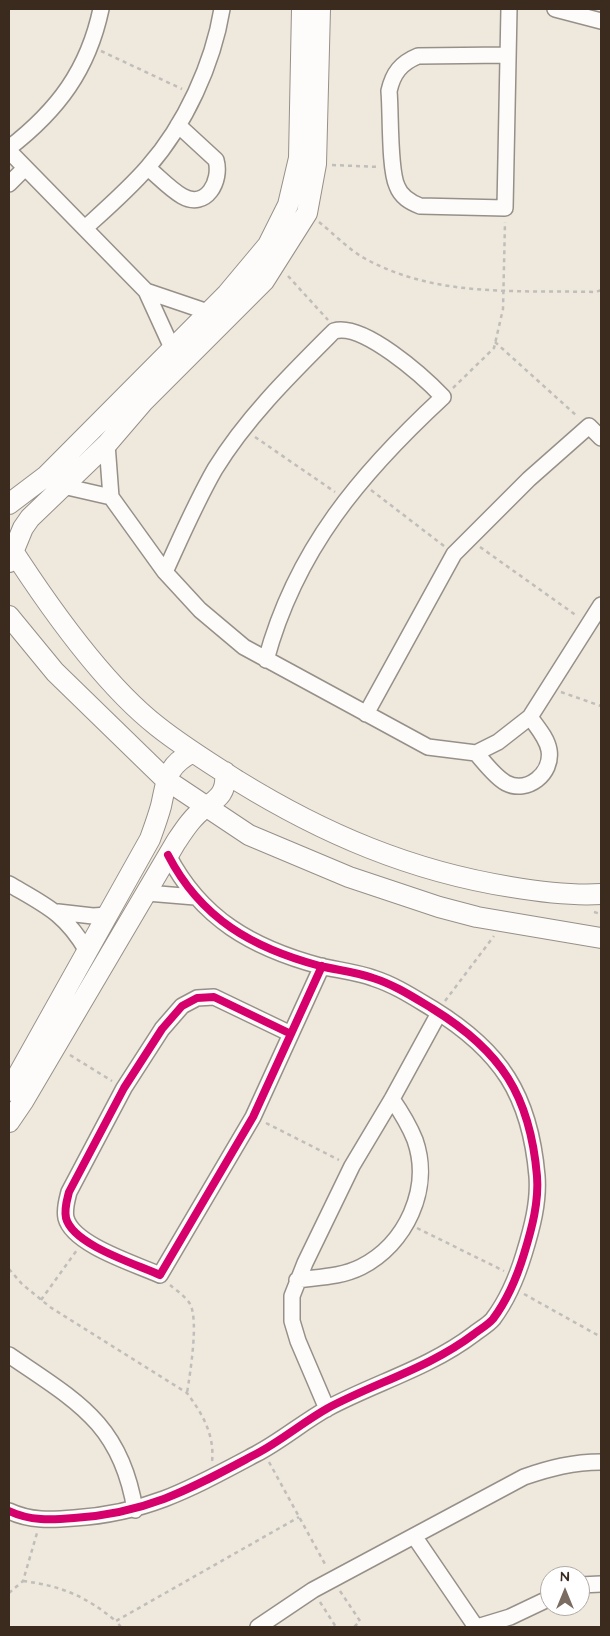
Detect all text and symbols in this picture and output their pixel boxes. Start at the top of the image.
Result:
north arrow [540,1566,590,1616]
text: N [561,1567,569,1587]

